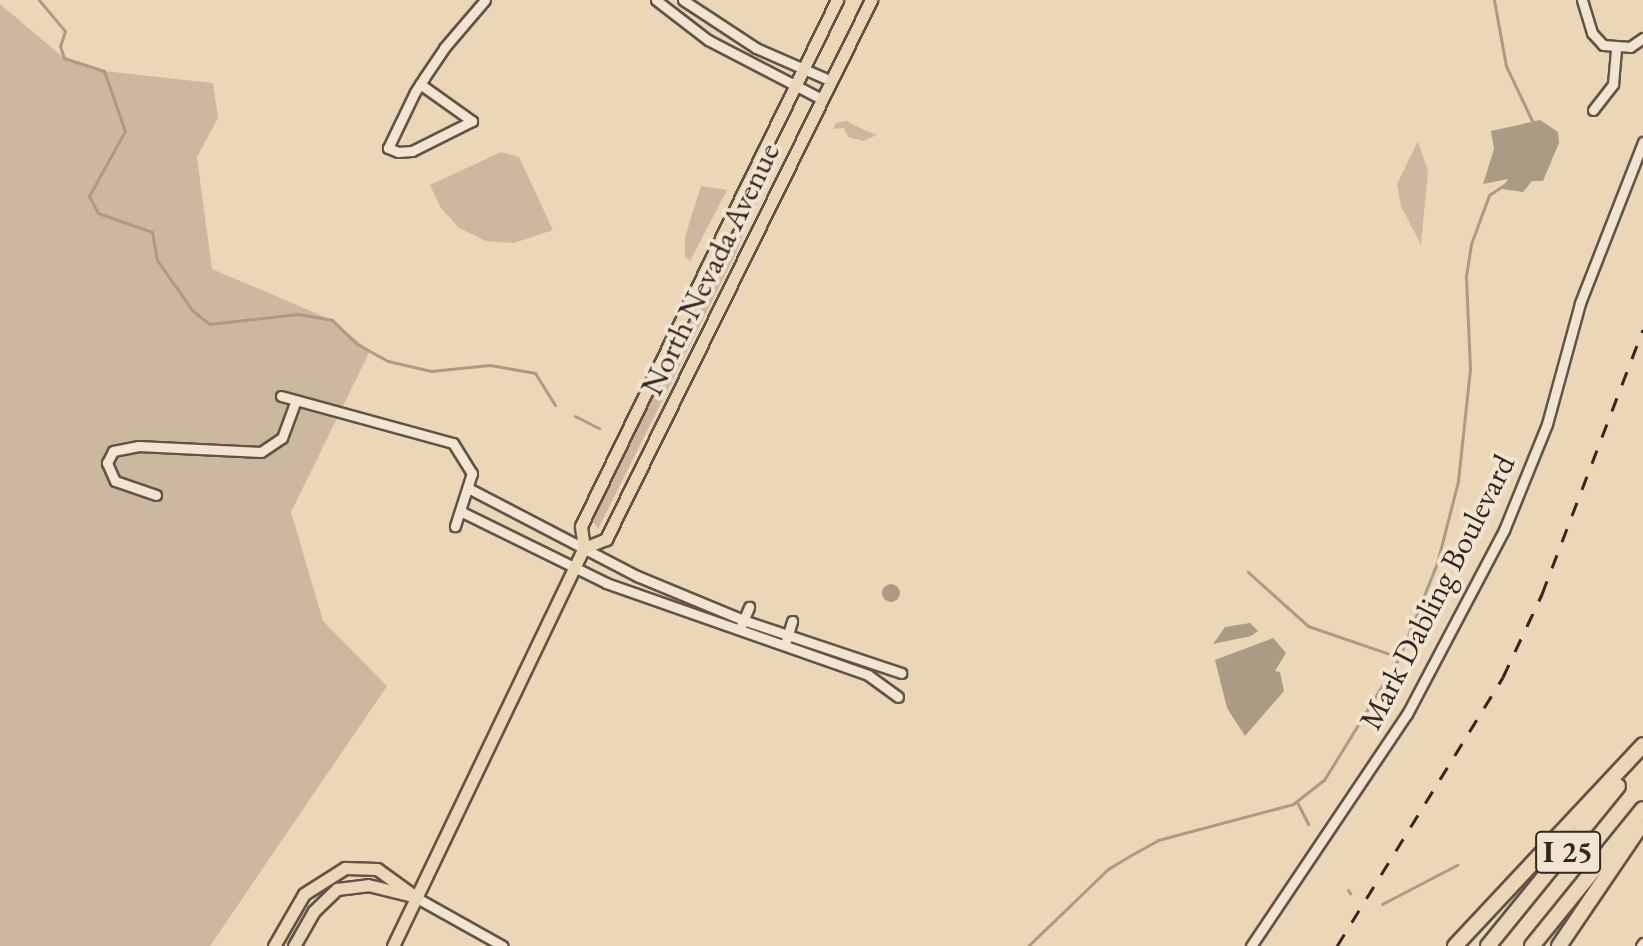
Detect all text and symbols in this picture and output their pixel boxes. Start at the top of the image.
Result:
street label: North Nevada Avenue [632,136,788,402]
street label: Mark Dabling Boulevard [1351,448,1523,736]
road number: I 25 [1534,826,1602,878]

